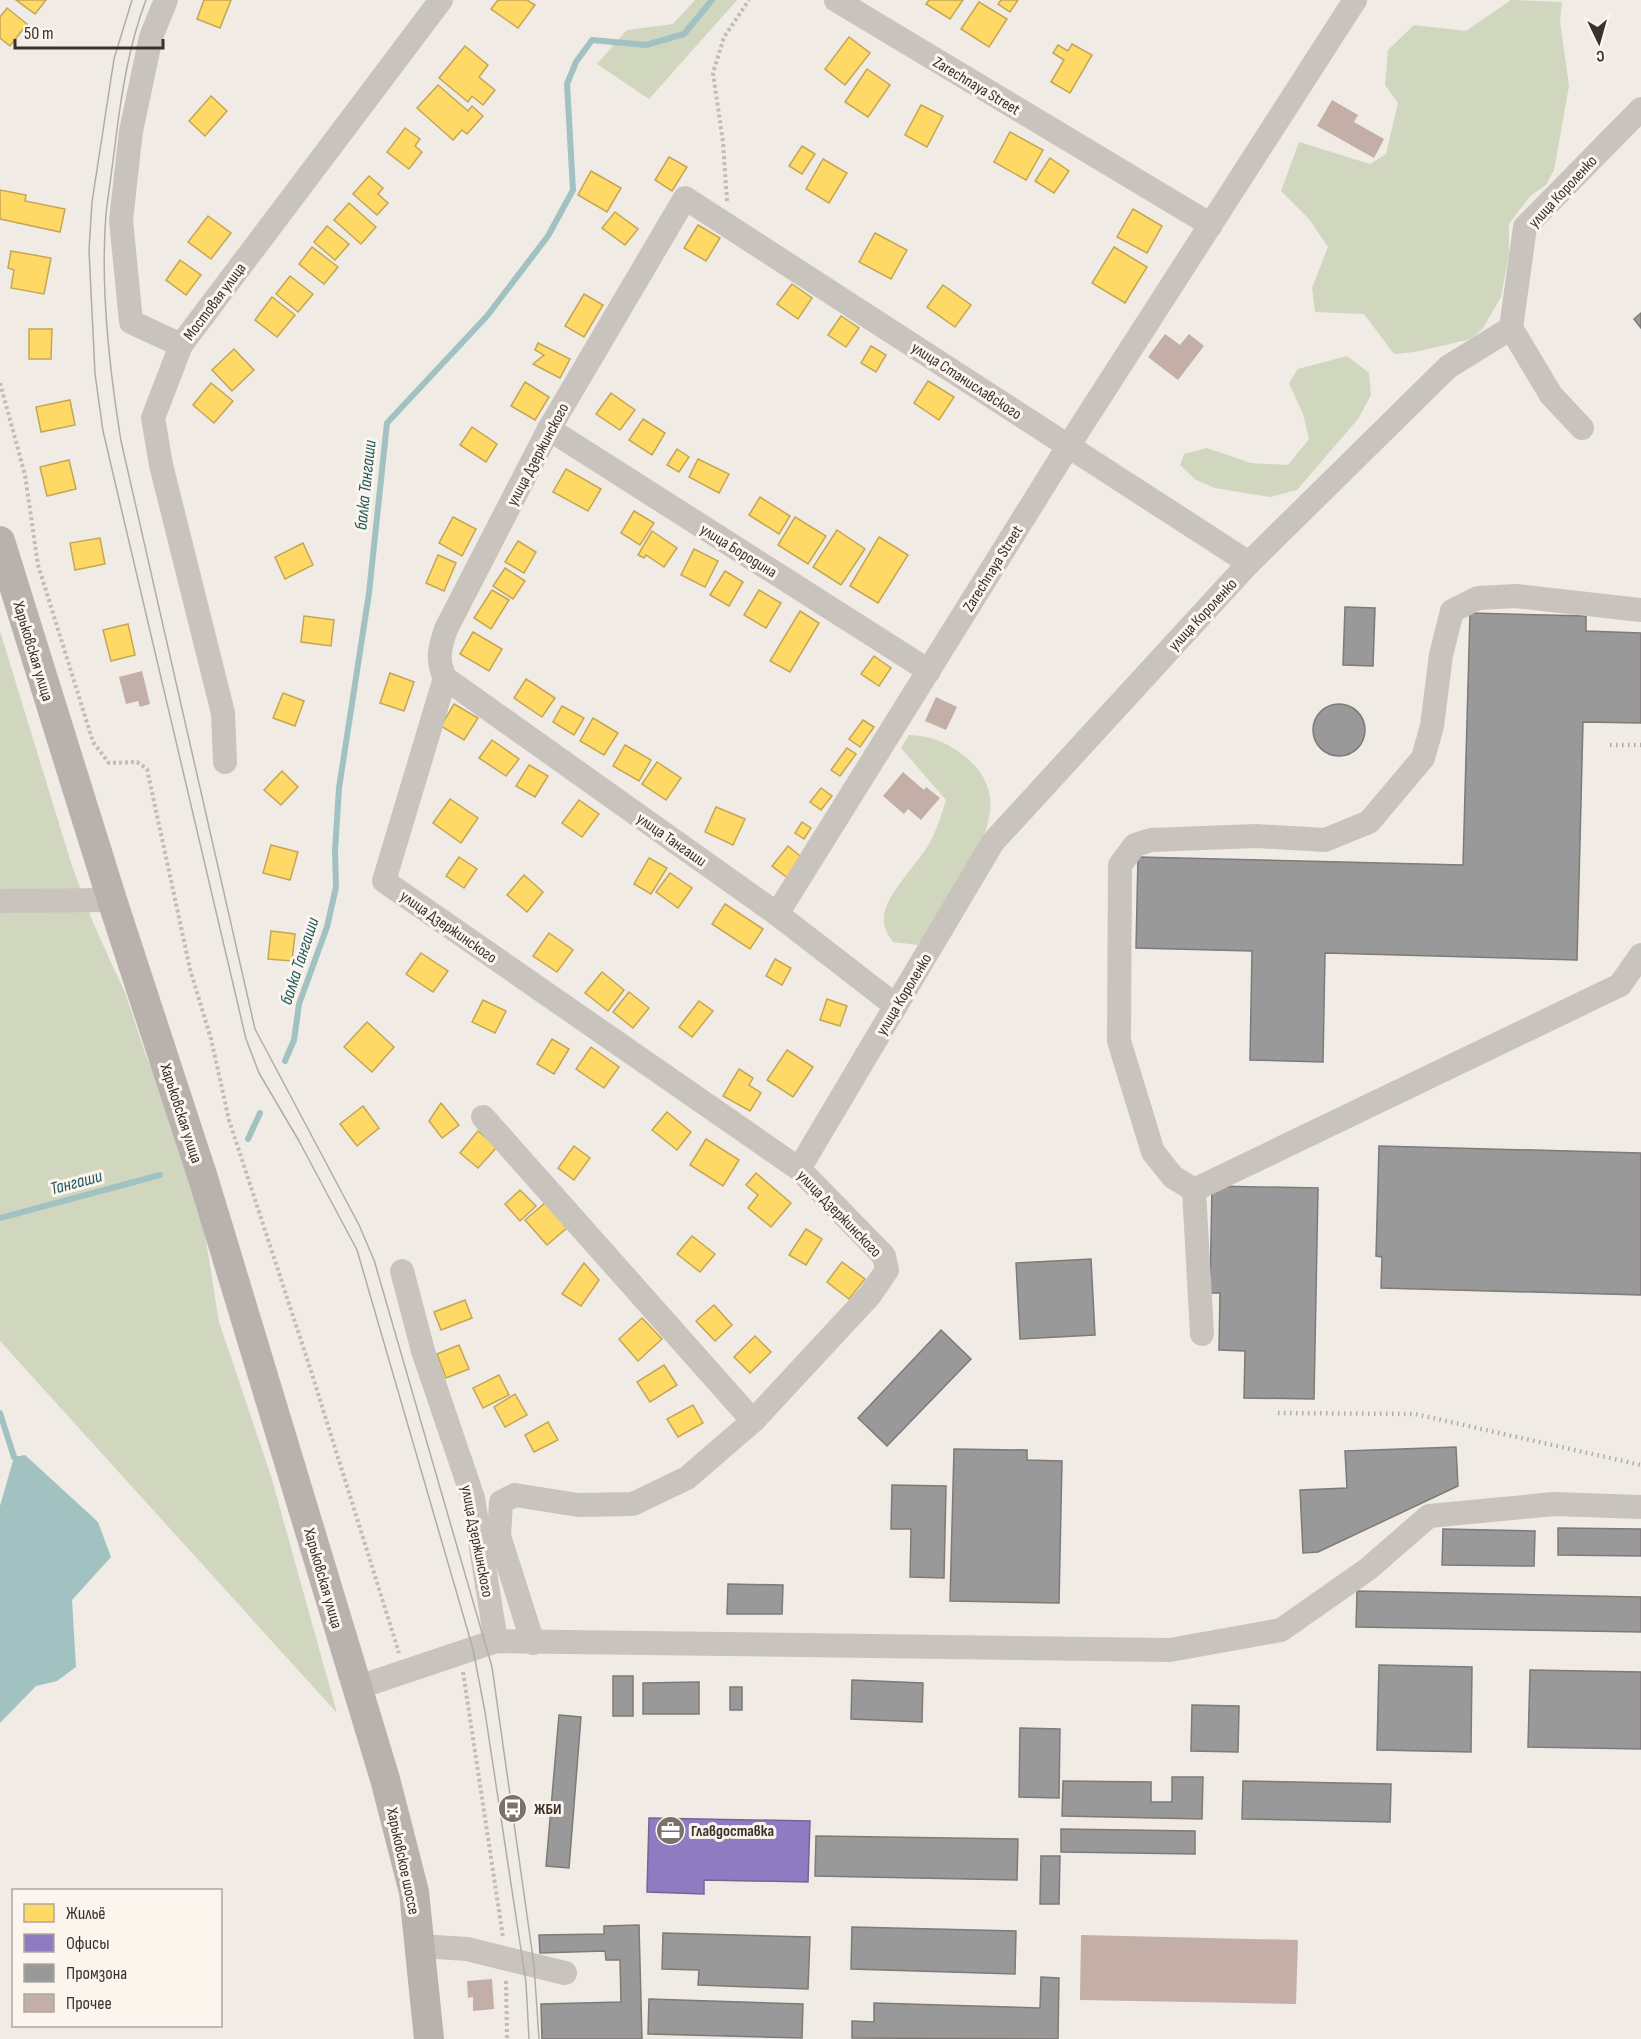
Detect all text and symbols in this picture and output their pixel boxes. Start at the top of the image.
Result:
scale bar [15,12,164,50]
north arrow [1569,12,1629,72]
text: 50 m [24,23,54,44]
text: С [1595,46,1605,65]
street label: Zarechnaya Street [929,53,1023,120]
street label: улица Короленко [1525,152,1601,232]
street label: Мостовая улица [180,259,251,344]
street label: улица Станиславского [907,338,1025,424]
street label: улица Дзержинского [503,400,573,509]
water label: балка Тангаши [350,438,381,531]
street label: улица Бородина [696,520,780,582]
street label: Zarechnaya Street [959,522,1027,615]
street label: улица Короленко [1165,575,1241,655]
street label: Харьковская улица [8,598,57,704]
street label: улица Тангаши [633,809,710,871]
street label: улица Дзержинского [396,887,500,968]
water label: балка Тангаши [276,914,324,1007]
street label: улица Короленко [872,950,936,1039]
street label: Харьковская улица [155,1060,206,1166]
water label: Тангаши [48,1165,105,1199]
street label: улица Дзержинского [793,1167,885,1262]
street label: улица Дзержинского [456,1484,497,1599]
street label: Харьковская улица [299,1525,346,1631]
bus stop icon: ЖБИ [497,1792,529,1824]
place label: ЖБИ [534,1800,561,1819]
street label: Харьковское шоссе [382,1805,423,1916]
office icon: Главдоставка [654,1814,686,1846]
place label: Главдоставка [691,1822,774,1841]
legend [12,1889,222,2027]
text: Жильё [66,1903,106,1924]
text: Офисы [66,1933,110,1954]
text: Промзона [66,1963,127,1984]
text: Прочее [66,1993,112,2014]

